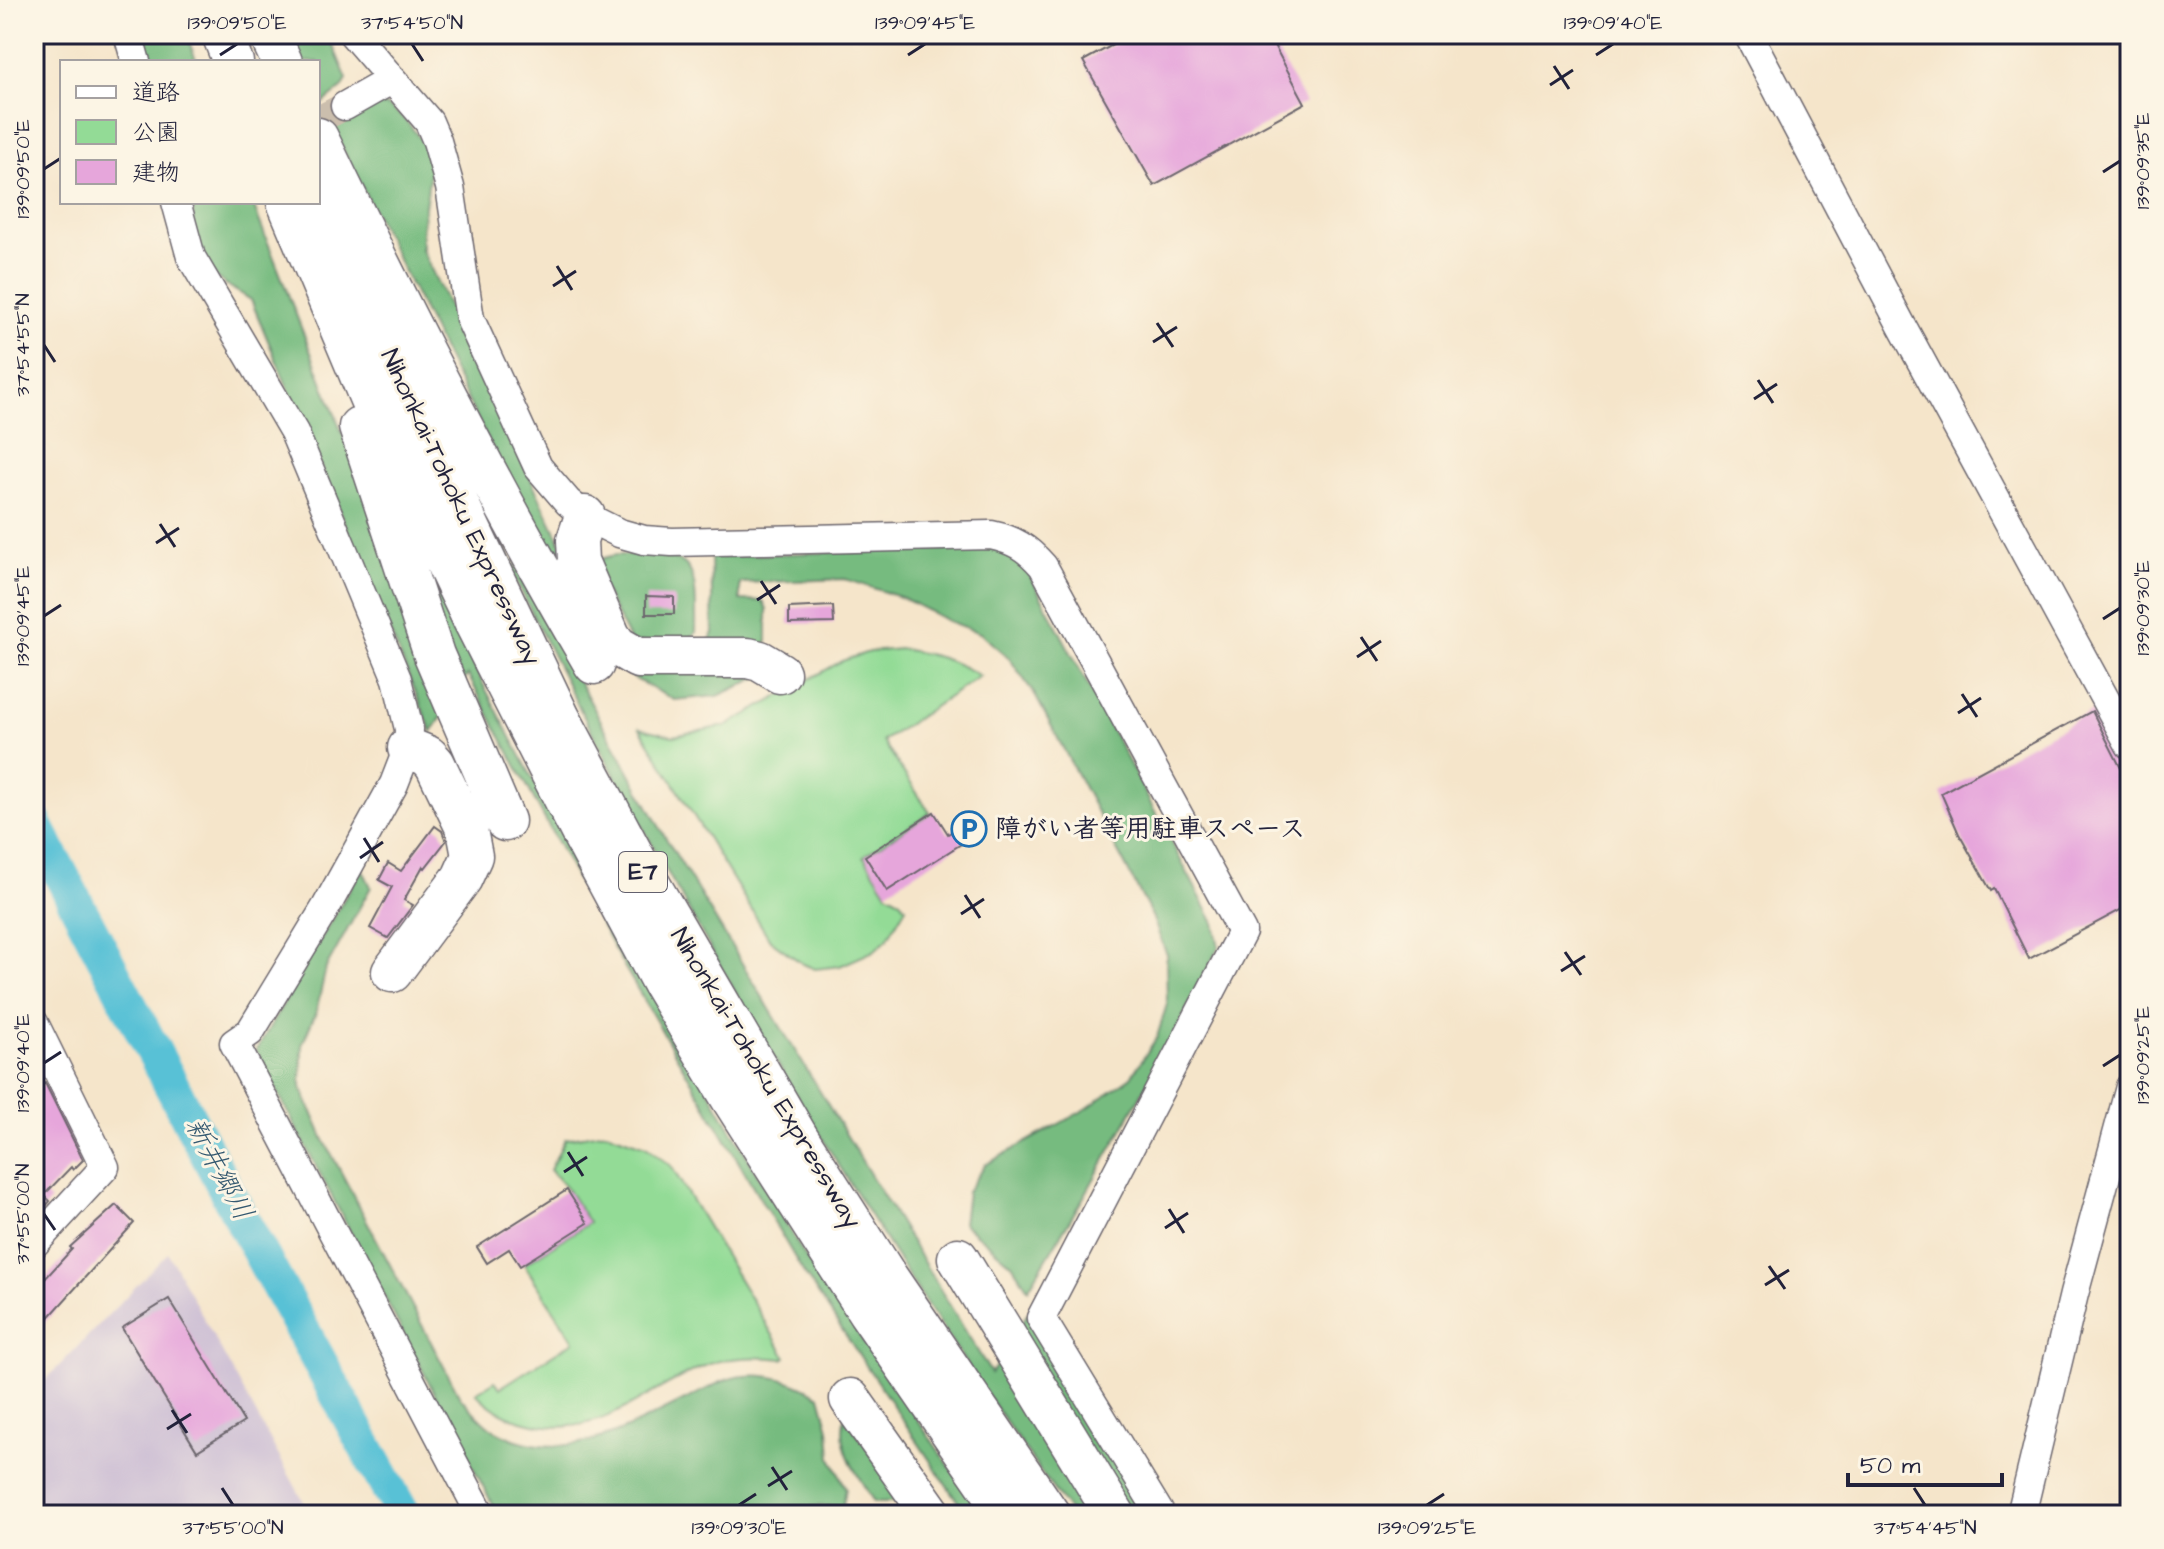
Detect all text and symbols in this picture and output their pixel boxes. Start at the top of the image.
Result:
text: 139°09'50"E [187,9,287,37]
text: 37°54'50"N [361,9,463,37]
text: 139°09'45"E [875,9,975,37]
text: 139°09'40"E [1564,9,1662,37]
legend [60,60,320,204]
text: 道路 [132,76,180,110]
text: 139°09'35"E [2129,113,2157,209]
text: 公園 [132,116,180,150]
text: 139°09'50"E [9,119,37,219]
text: 建物 [132,156,180,190]
text: 37°54'55"N [9,293,37,397]
street label: Nihonkai-Tohoku Expressway [370,343,550,672]
text: 139°09'30"E [2129,560,2157,656]
text: 139°09'45"E [9,566,37,666]
parking icon: 障がい者等用駐車スペース [950,810,988,848]
place label: 障がい者等用駐車スペース [995,811,1305,847]
road number: E7 [619,852,667,892]
street label: Nihonkai-Tohoku Expressway [660,921,870,1236]
text: 139°09'25"E [2129,1006,2157,1104]
text: 139°09'40"E [9,1014,37,1112]
water label: 新井郷川 [175,1110,263,1228]
text: 37°55'00"N [9,1164,37,1264]
scale bar [1848,1437,2002,1487]
text: 50 m [1860,1449,1921,1483]
text: 37°55'00"N [183,1514,283,1542]
text: 139°09'30"E [691,1514,787,1542]
text: 139°09'25"E [1378,1514,1476,1542]
text: 37°54'45"N [1874,1514,1976,1542]

